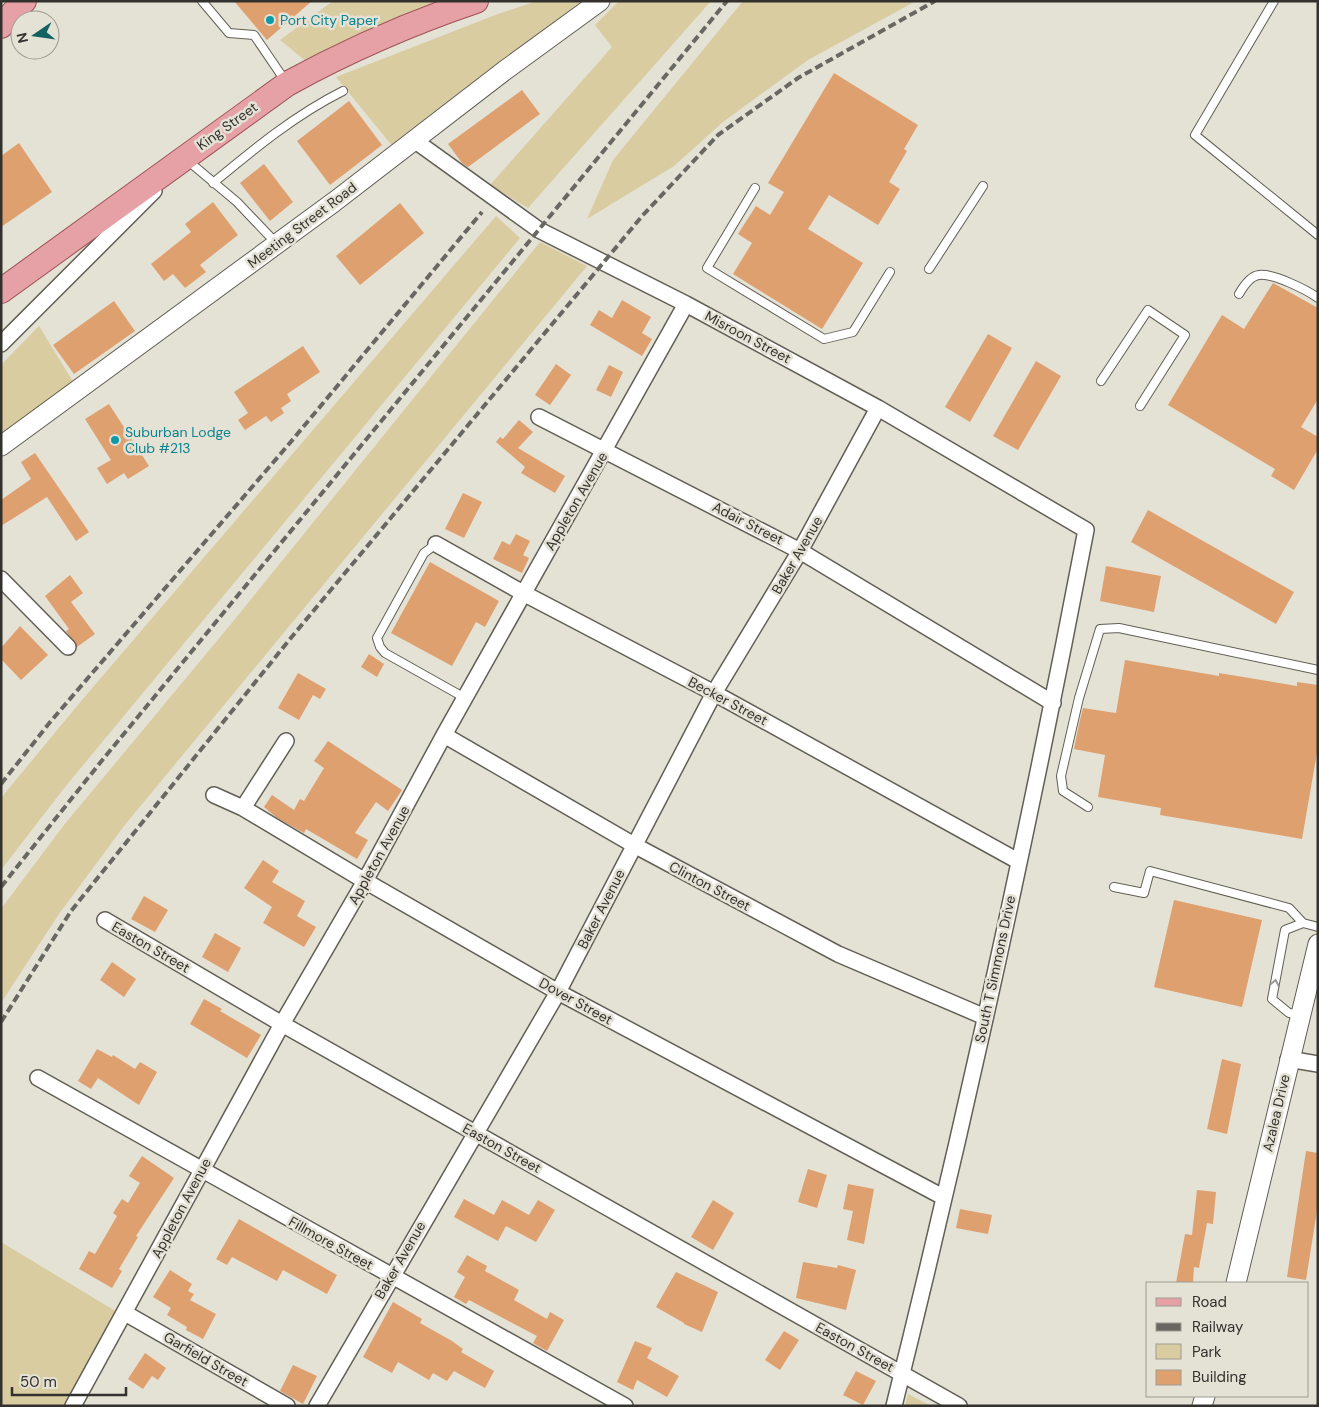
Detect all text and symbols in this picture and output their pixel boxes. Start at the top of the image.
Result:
north arrow [10,10,60,60]
place label: Port City Paper [280,11,378,29]
marker: Port City Paper [264,14,276,26]
text: N [12,31,32,45]
street label: King Street [193,98,261,154]
street label: Meeting Street Road [244,178,360,272]
street label: Misroon Street [702,307,794,367]
place label: Suburban Lodge Club #213 [125,423,231,457]
marker: Suburban Lodge Club #213 [109,434,121,446]
street label: Appleton Avenue [541,449,611,553]
street label: Adair Street [709,497,787,549]
street label: Baker Avenue [767,513,827,597]
street label: Becker Street [685,673,771,729]
street label: Appleton Avenue [344,802,414,908]
street label: Clinton Street [666,857,754,915]
street label: Baker Avenue [573,866,629,952]
street label: South T Simmons Drive [971,894,1019,1044]
street label: Easton Street [109,917,193,977]
street label: Dover Street [536,973,616,1029]
one-way arrow [1269,979,1280,987]
street label: Azalea Drive [1258,1072,1294,1153]
street label: Easton Street [459,1119,545,1177]
street label: Appleton Avenue [147,1155,215,1261]
street label: Fillmore Street [285,1212,377,1274]
street label: Baker Avenue [370,1218,430,1302]
legend [1146,1282,1309,1397]
text: Road [1192,1292,1227,1312]
text: Railway [1192,1317,1244,1337]
street label: Easton Street [812,1318,898,1376]
street label: Garfield Street [161,1328,251,1390]
text: Park [1192,1342,1222,1362]
scale bar [12,1364,126,1396]
text: Building [1192,1367,1247,1387]
text: 50 m [20,1372,57,1392]

